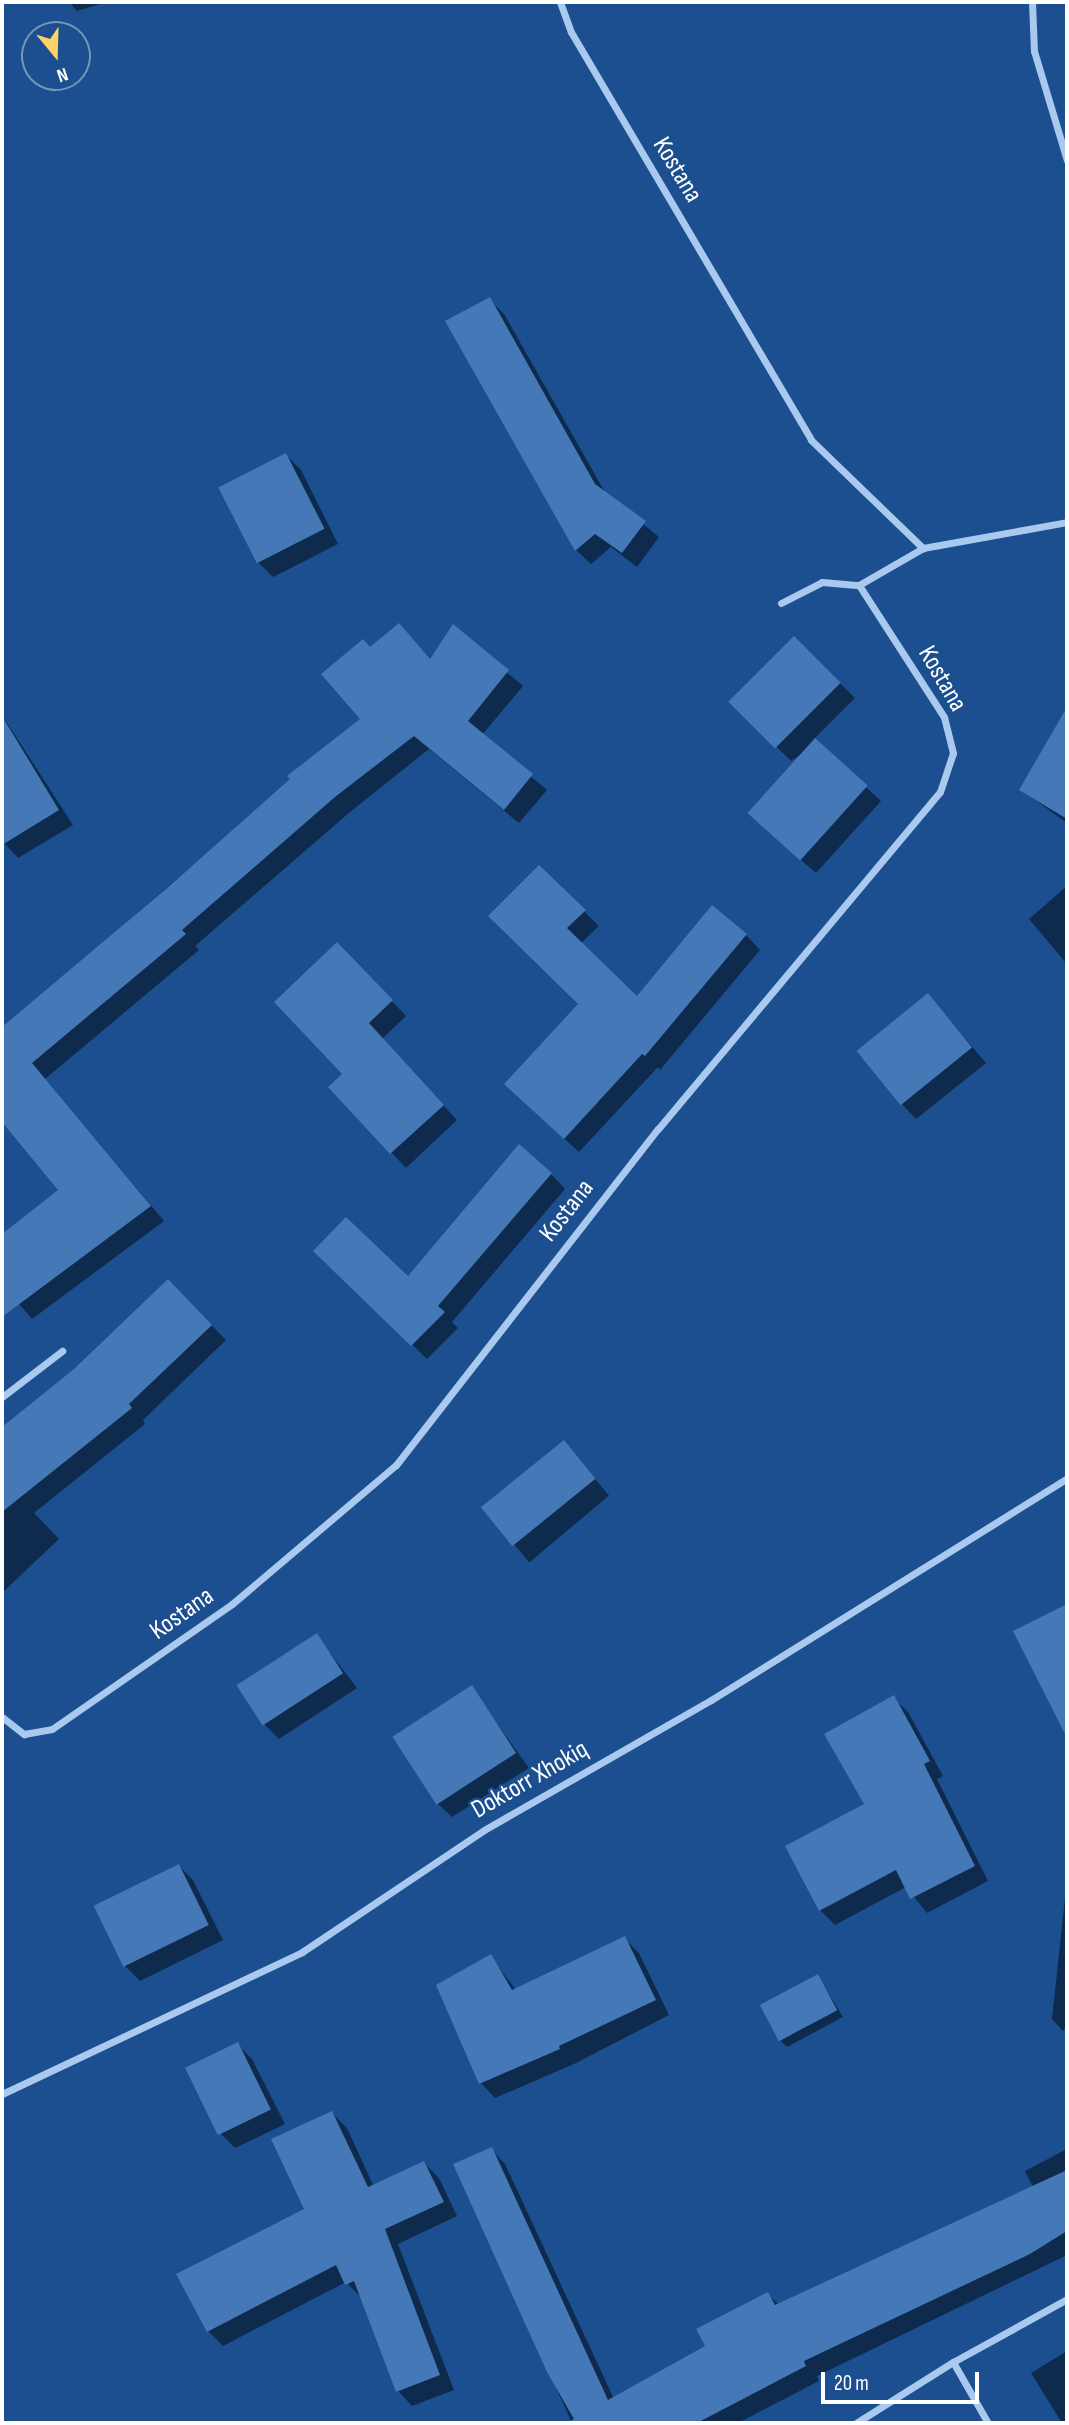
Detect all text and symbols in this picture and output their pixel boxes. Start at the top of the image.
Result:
north arrow [21,21,91,91]
text: N [54,62,71,87]
street label: Kostana [646,132,708,208]
street label: Kostana [911,641,973,717]
street label: Kostana [533,1174,601,1248]
street label: Kostana [144,1581,220,1647]
street label: Doktorr Xhokiq [466,1734,594,1826]
scale bar [824,2358,982,2402]
text: 20 m [834,2371,869,2396]

